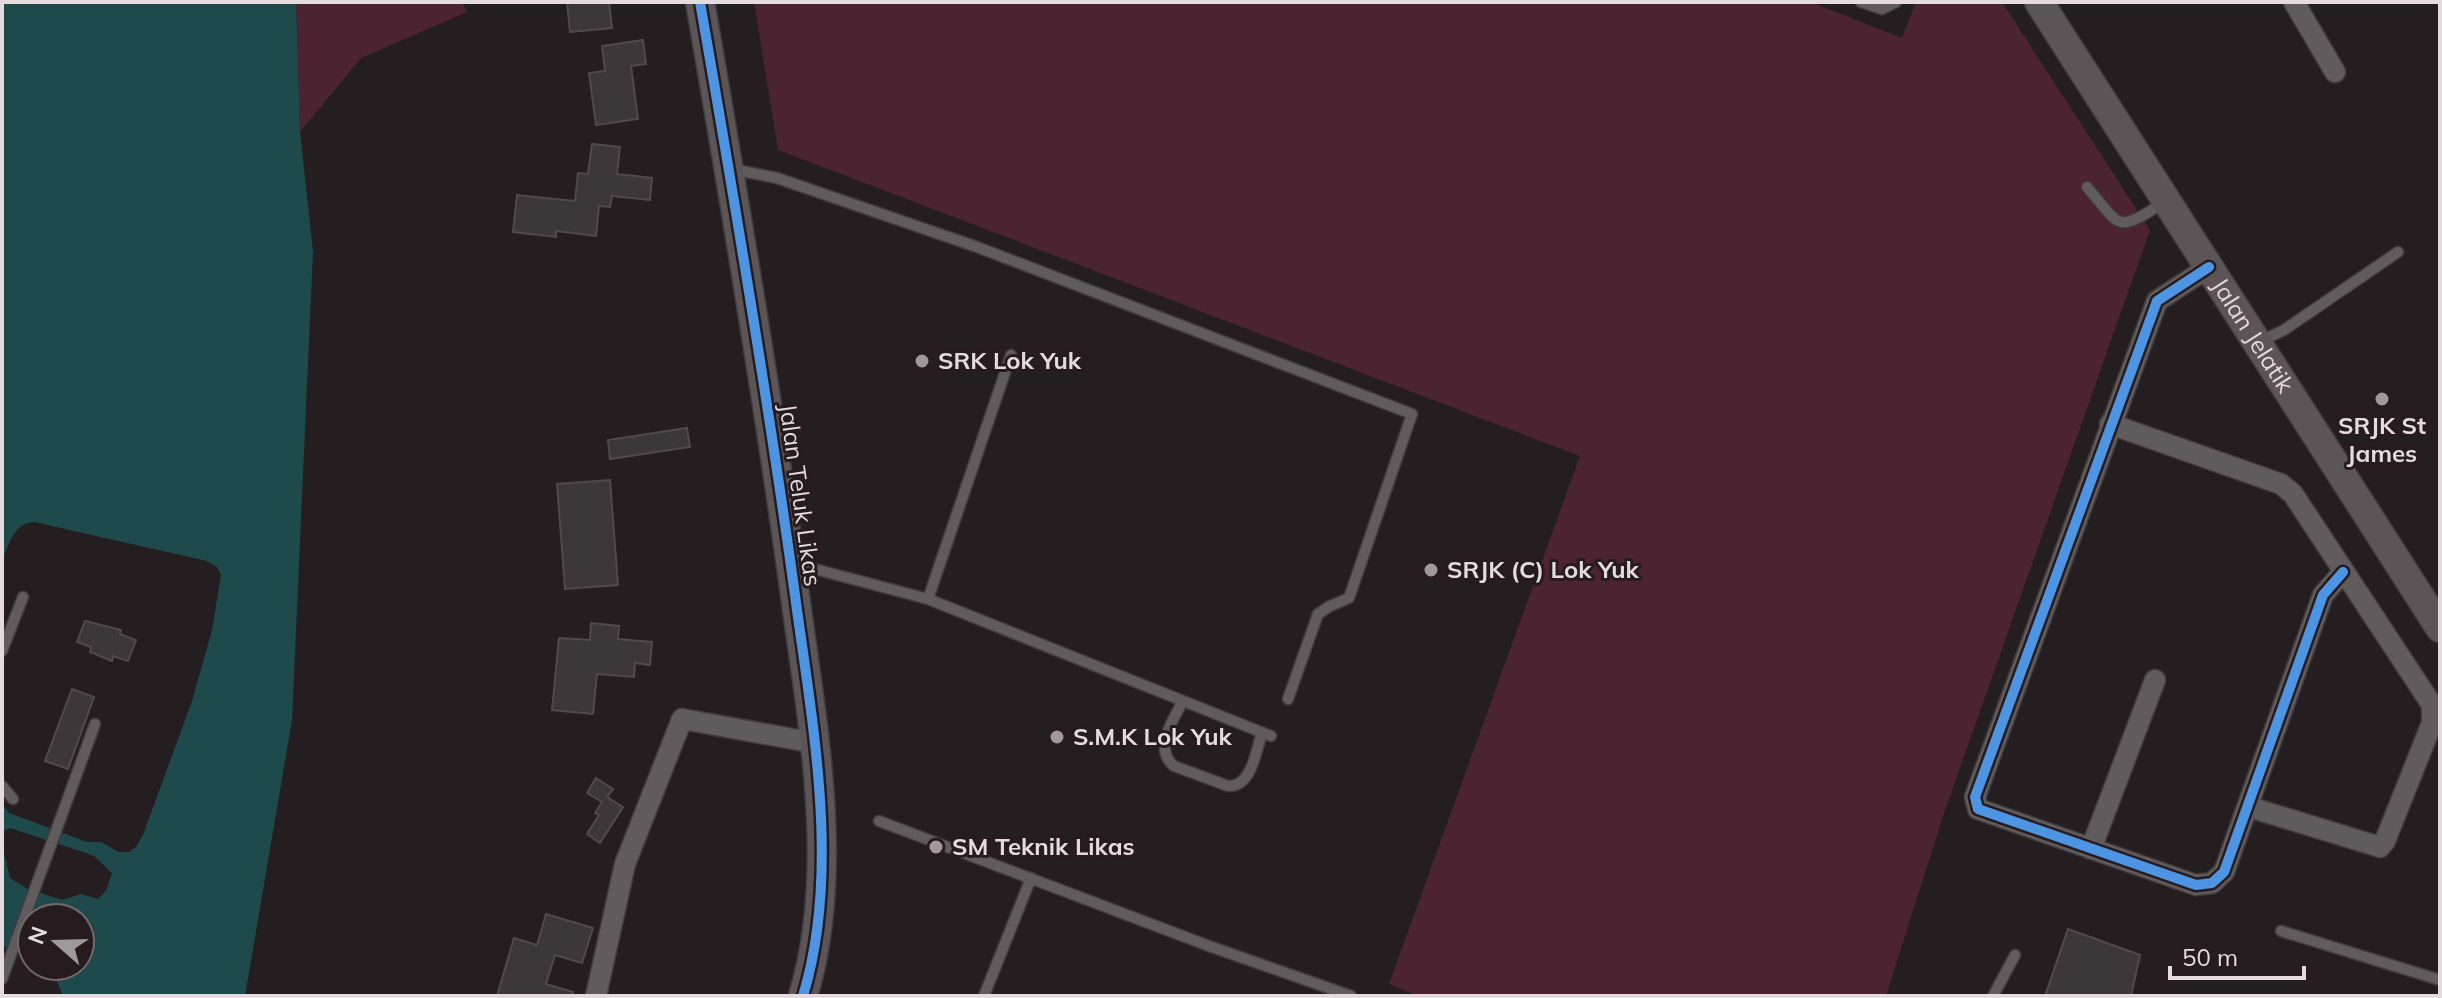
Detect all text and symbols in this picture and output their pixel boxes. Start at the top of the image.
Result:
street label: Jalan Jelatik [2206,272,2302,398]
place label: SRK Lok Yuk [938,345,1082,375]
marker: SRK Lok Yuk [913,352,931,370]
marker: SRJK St James [2373,390,2391,408]
street label: Jalan Teluk Likas [773,402,829,588]
place label: SRJK St James [2338,410,2426,468]
place label: SRJK (C) Lok Yuk [1447,554,1640,584]
marker: SRJK (C) Lok Yuk [1422,561,1440,579]
place label: S.M.K Lok Yuk [1073,721,1233,751]
marker: S.M.K Lok Yuk [1048,728,1066,746]
place label: SM Teknik Likas [952,831,1135,861]
marker: SM Teknik Likas [927,838,945,856]
north arrow [16,902,96,982]
text: N [21,923,53,948]
scale bar [2170,930,2304,980]
text: 50 m [2182,942,2238,972]

